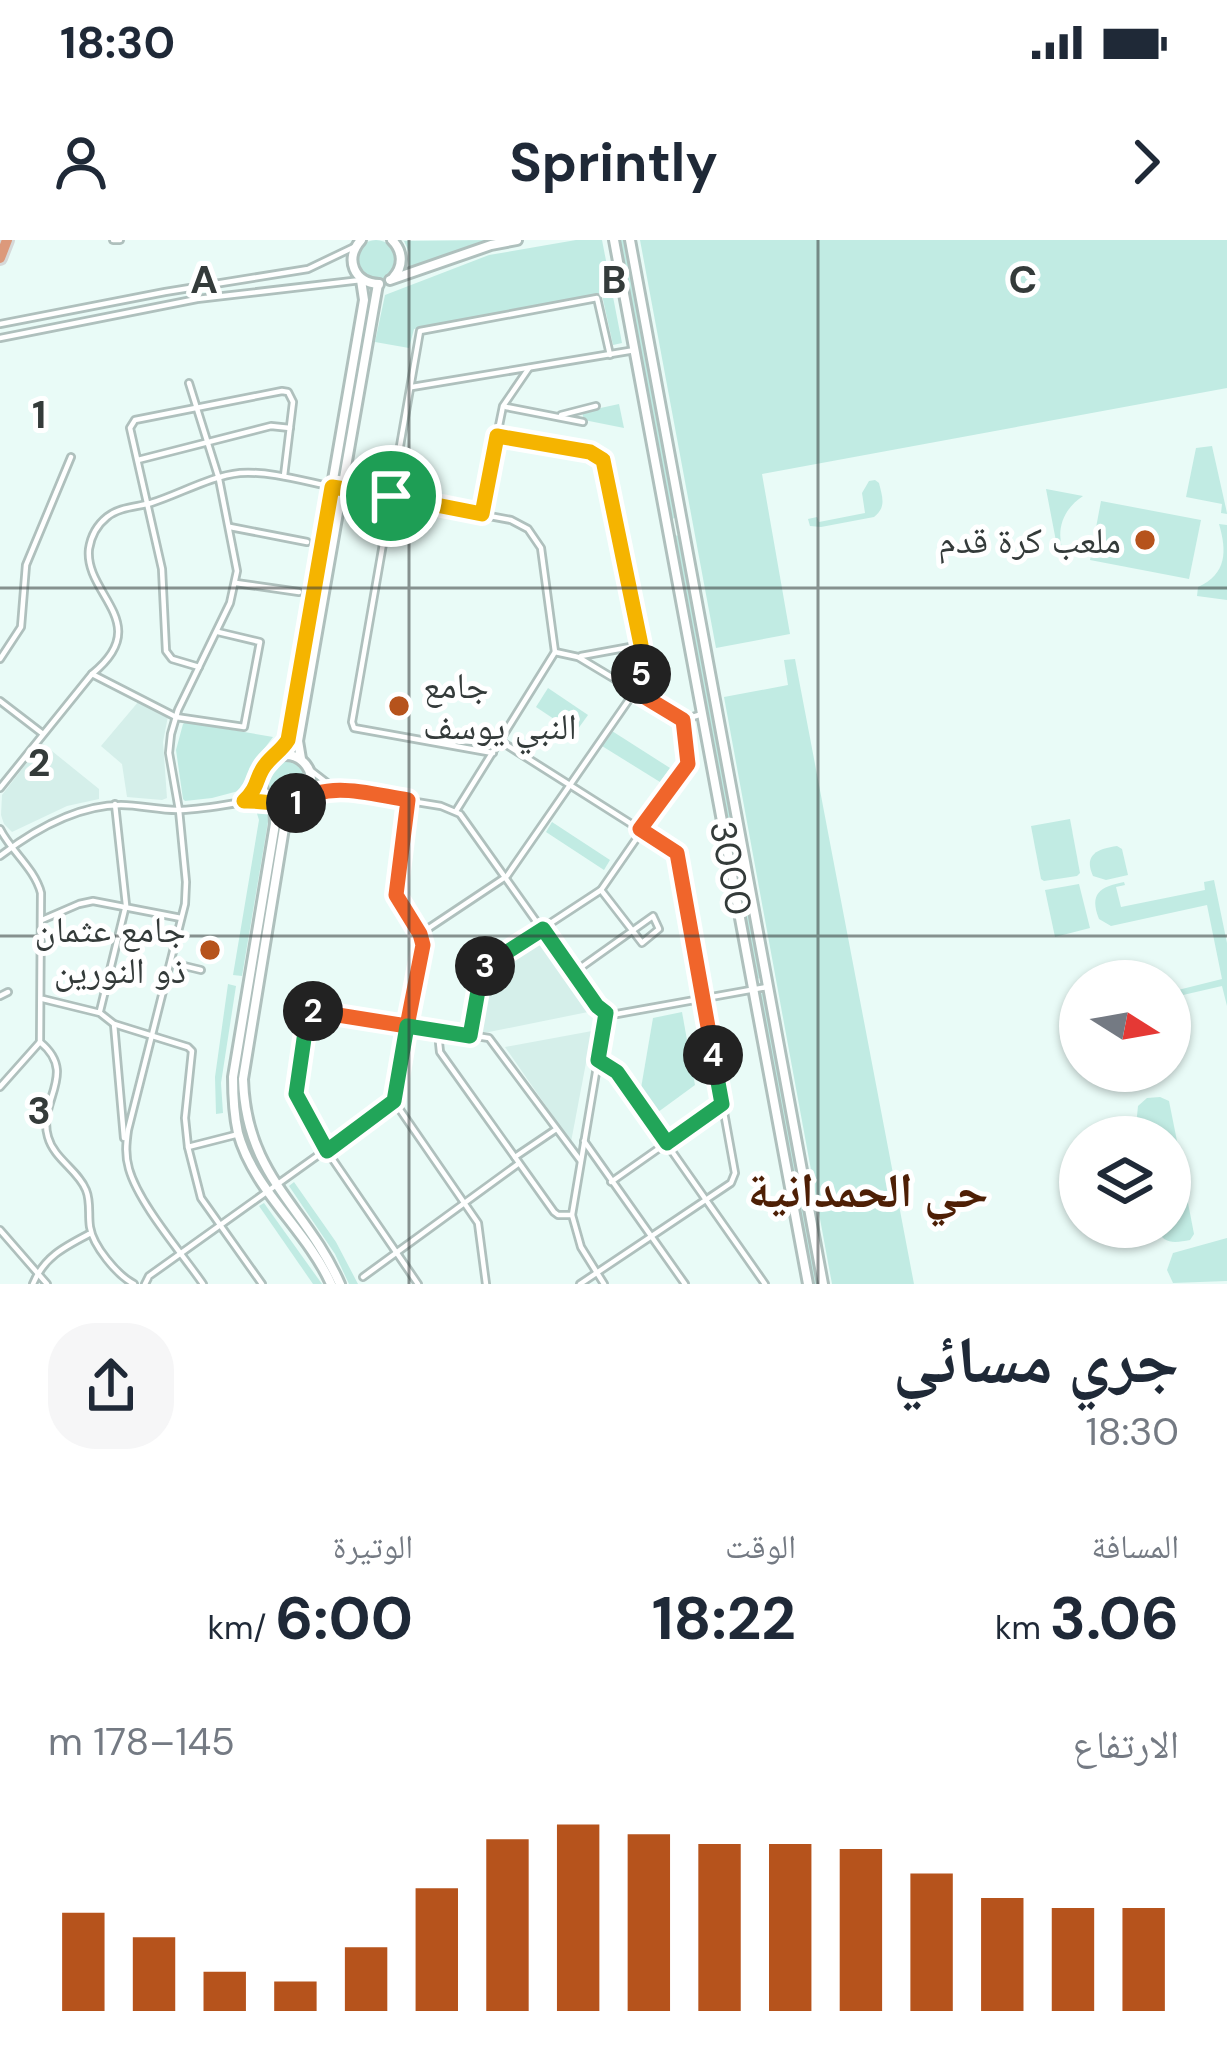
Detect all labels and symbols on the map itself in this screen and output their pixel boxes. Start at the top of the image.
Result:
text: A [190,254,218,305]
text: B [602,254,626,305]
text: C [1009,254,1037,305]
text: 1 [32,389,46,440]
pin [340,445,442,547]
place label: ملعب كرة قدم [938,517,1121,564]
marker: ملعب كرة قدم [1132,527,1158,553]
pin: 5 [611,644,671,704]
place label: جامع النبي يوسف [423,662,577,755]
marker: جامع النبي يوسف [386,693,412,719]
text: 2 [28,737,50,788]
pin: 1 [266,773,326,833]
street label: 3000 [699,817,763,919]
place label: جامع عثمان ذو النورين [35,906,186,994]
pin: 3 [455,936,515,996]
marker: جامع عثمان ذو النورين [197,937,223,963]
north arrow [1059,960,1191,1092]
pin: 2 [283,981,343,1041]
pin: 4 [683,1025,743,1085]
text: 3 [27,1085,51,1136]
district label: حي الحمدانية [748,1159,988,1227]

